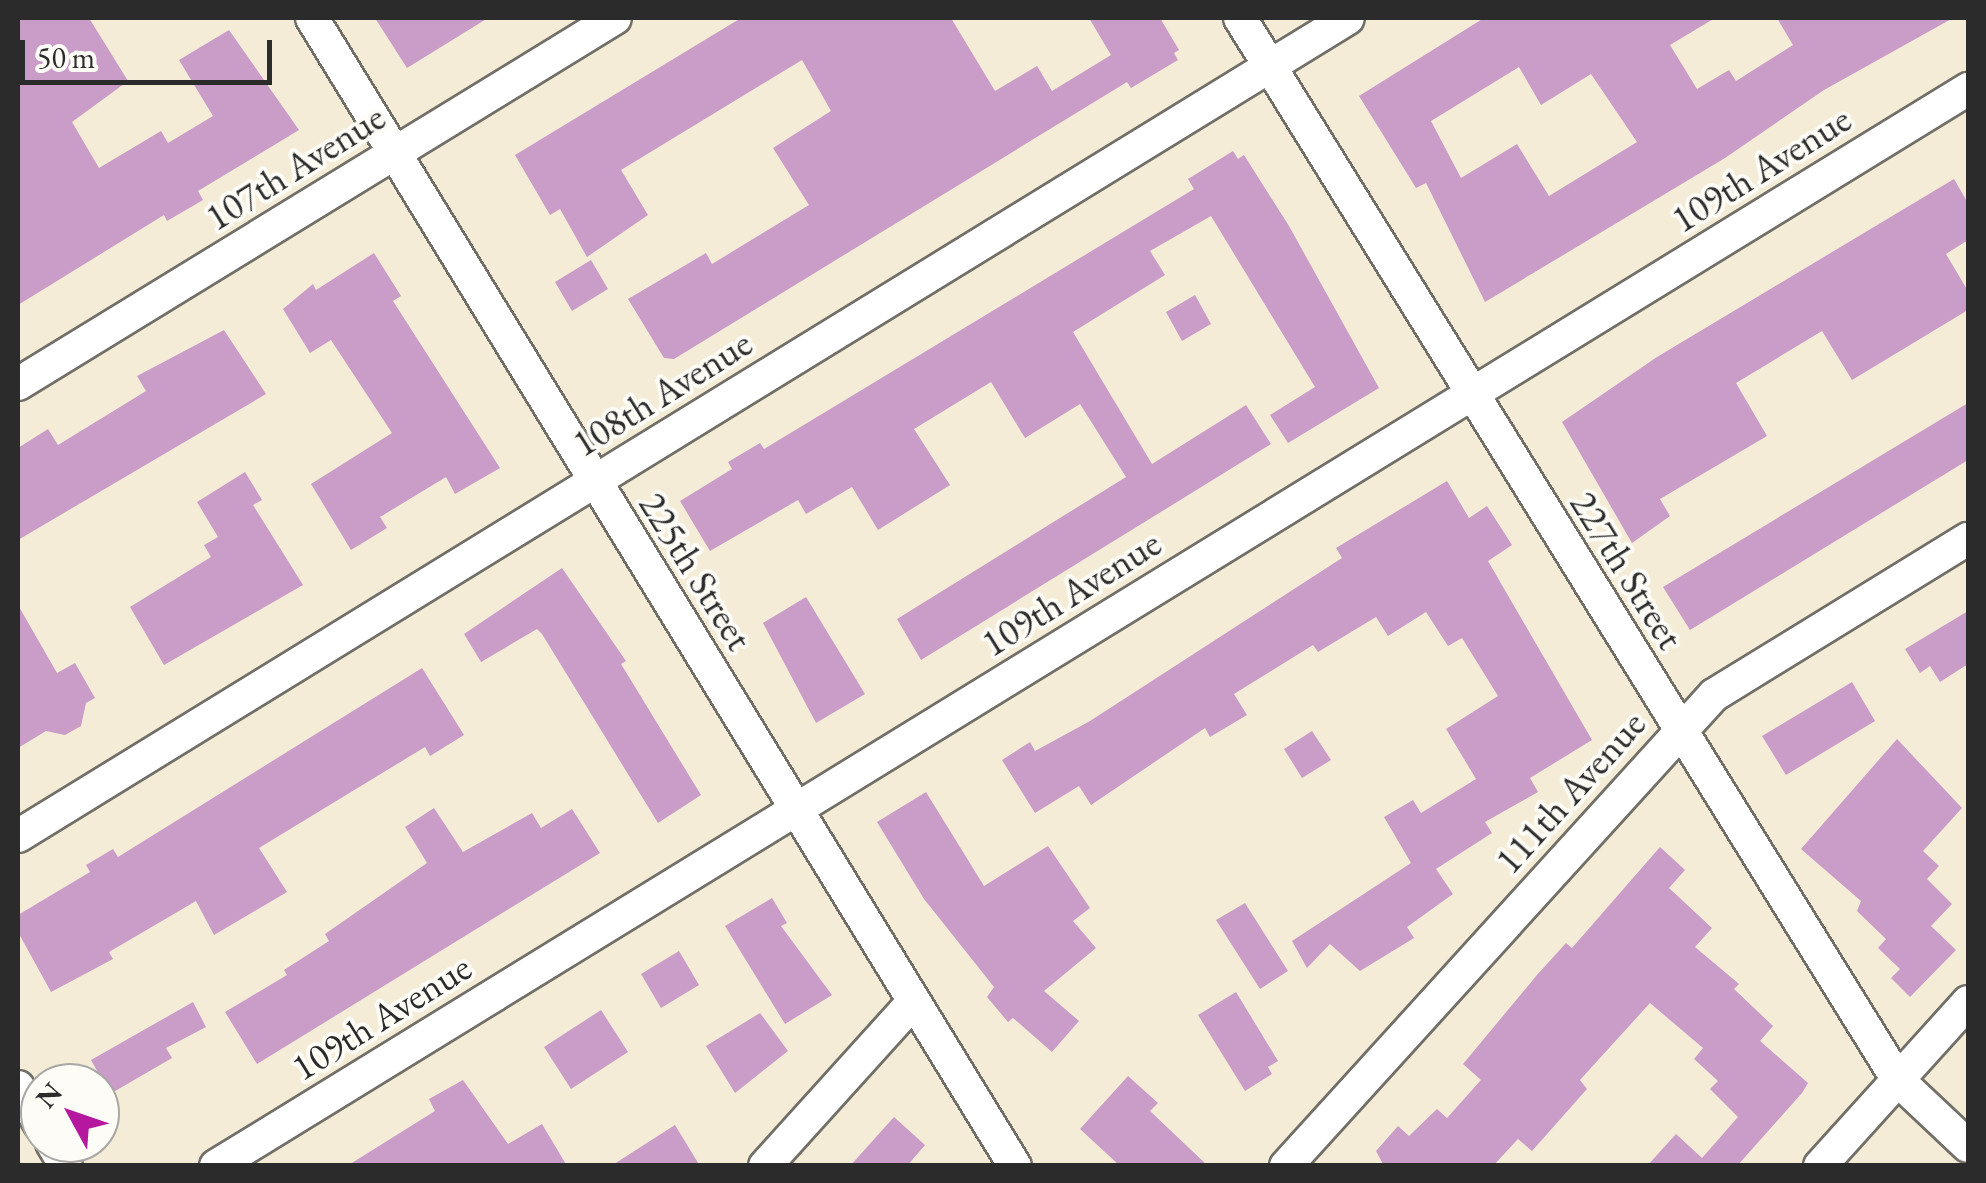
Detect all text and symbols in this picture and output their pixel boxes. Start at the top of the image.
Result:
scale bar [25,20,278,82]
text: 50 m [37,38,95,77]
street label: 107th Avenue [197,94,393,240]
street label: 109th Avenue [1663,96,1859,242]
street label: 108th Avenue [564,320,760,466]
street label: 227th Street [1561,483,1693,657]
street label: 225th Street [630,484,762,658]
street label: 109th Avenue [973,520,1169,666]
street label: 111th Avenue [1485,701,1655,883]
street label: 109th Avenue [283,944,479,1090]
north arrow [20,1063,120,1163]
text: N [27,1075,70,1115]

